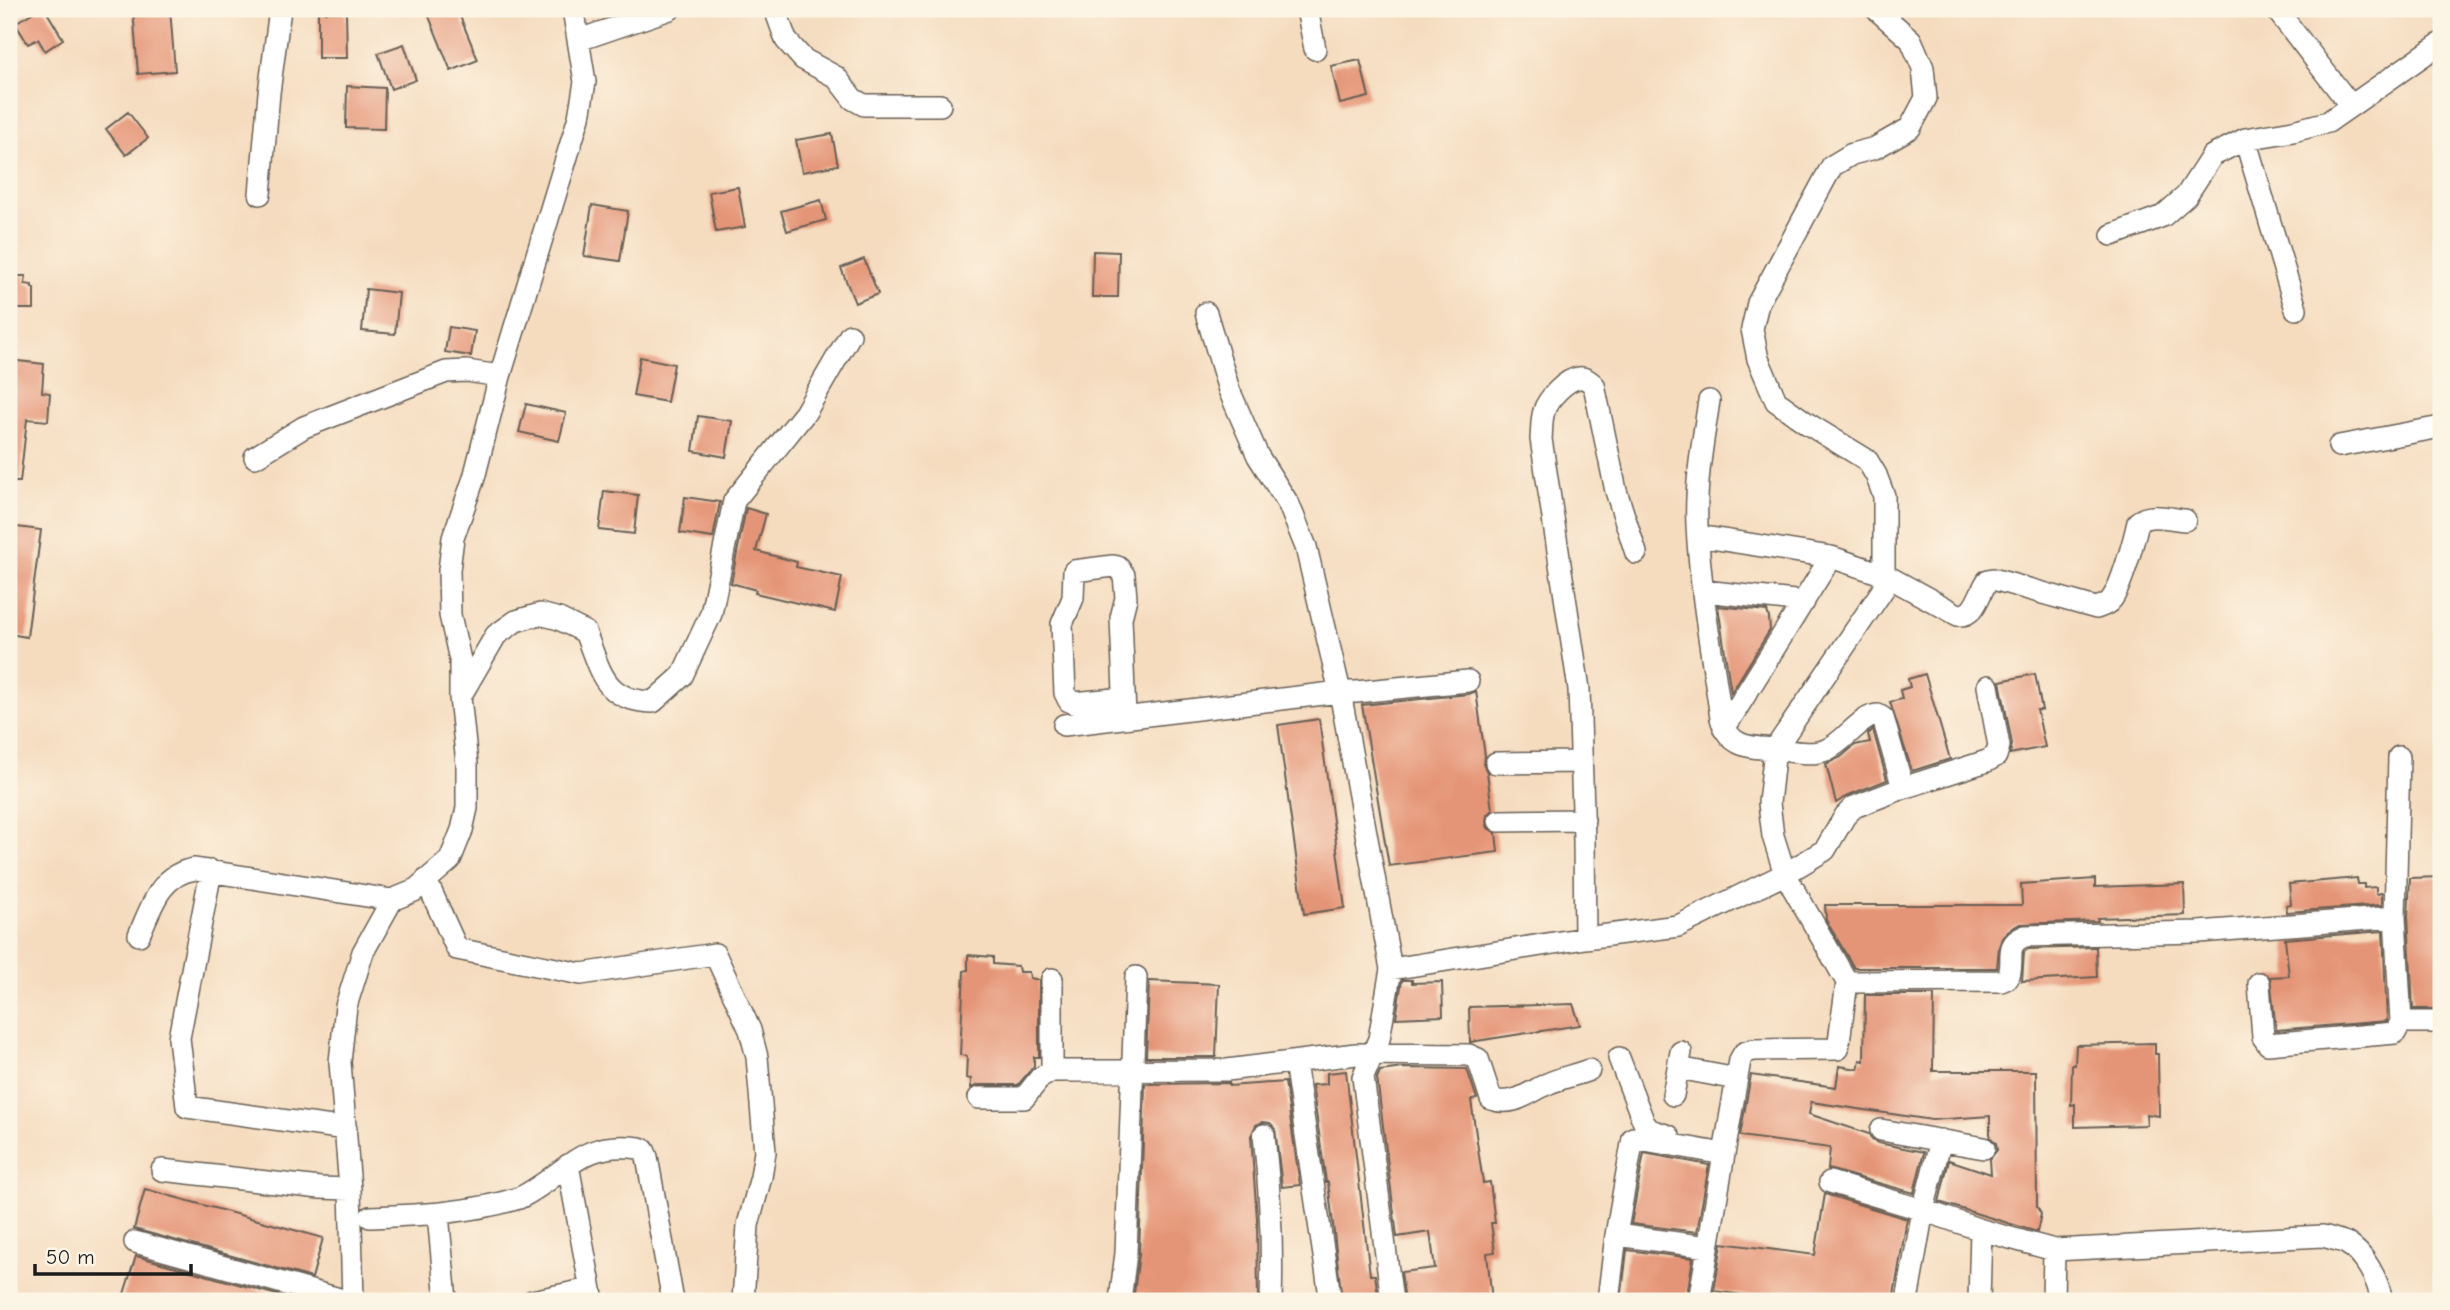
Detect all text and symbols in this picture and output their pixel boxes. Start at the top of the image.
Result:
scale bar [35,1233,191,1277]
text: 50 m [46,1245,95,1269]

